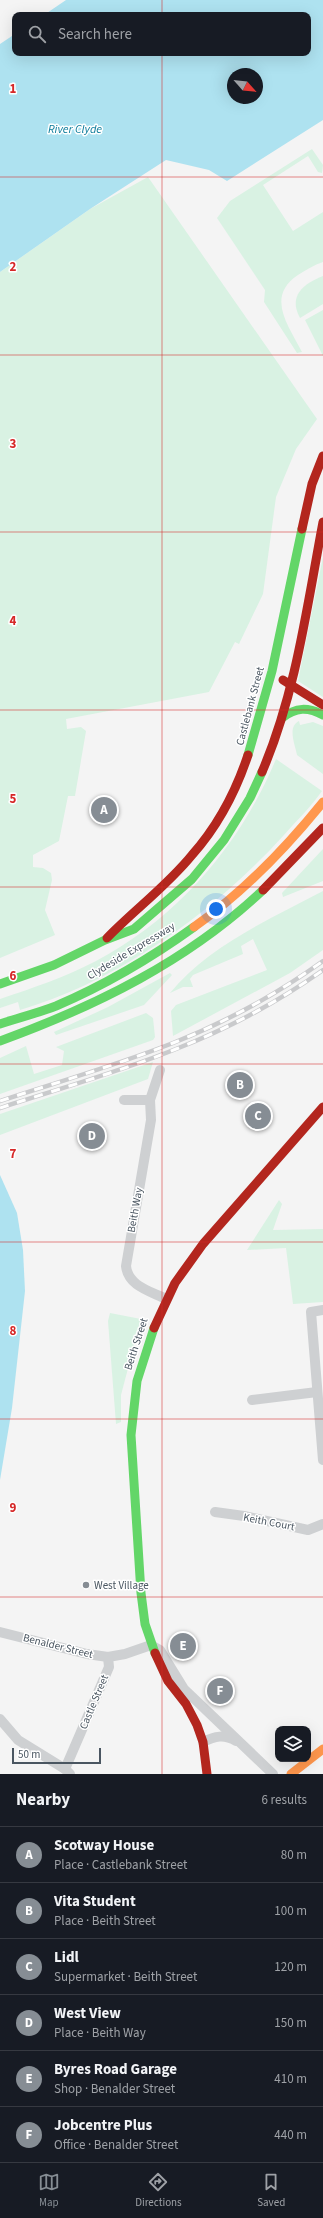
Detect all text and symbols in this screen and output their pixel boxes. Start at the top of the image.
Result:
search box [12,12,311,56]
icon: search [26,23,48,45]
text: Search here [58,24,132,45]
north arrow [227,68,263,104]
text: 1 [10,80,17,98]
water label: River Clyde [48,121,102,138]
text: 2 [10,258,17,276]
text: 3 [10,435,17,453]
text: 4 [10,612,17,630]
street label: Castlebank Street [232,665,268,747]
text: 5 [10,790,17,808]
pin: A [91,795,117,825]
your location [206,899,226,919]
street label: Clydeside Expressway [84,919,178,983]
text: 6 [10,967,17,985]
pin: B [227,1070,253,1100]
pin: C [245,1101,271,1131]
pin: D [79,1121,105,1151]
text: 7 [10,1145,17,1163]
street label: Beith Way [124,1186,146,1234]
street label: Beith Street [121,1316,152,1372]
text: 8 [10,1322,17,1340]
text: 9 [10,1499,17,1517]
street label: Keith Court [242,1510,296,1534]
place label: West Village [94,1578,149,1593]
marker: West Village [81,1580,91,1590]
street label: Benalder Street [22,1630,95,1662]
pin: E [170,1631,196,1661]
street label: Castle Street [76,1672,112,1732]
pin: F [207,1676,233,1706]
map controls [275,1726,311,1762]
button: layers [275,1726,311,1762]
scale bar [12,1746,101,1765]
text: 50 m [18,1747,40,1762]
text: Nearby [16,1788,70,1812]
text: 6 results [262,1791,307,1809]
text: Scotway House [54,1835,154,1856]
text: A [25,1846,33,1864]
text: 80 m [281,1846,307,1864]
text: Place · Castlebank Street [54,1856,187,1874]
text: Vita Student [54,1891,136,1912]
text: B [25,1902,33,1920]
text: 100 m [274,1902,307,1920]
text: Place · Beith Street [54,1912,156,1930]
text: Lidl [54,1947,79,1968]
text: C [25,1958,33,1976]
text: 120 m [274,1958,307,1976]
text: Supermarket · Beith Street [54,1968,197,1986]
text: West View [54,2003,121,2024]
text: D [25,2014,33,2032]
text: 150 m [274,2014,307,2032]
text: Place · Beith Way [54,2024,146,2042]
text: Byres Road Garage [54,2059,177,2080]
text: E [25,2070,33,2088]
text: 410 m [274,2070,307,2088]
text: Shop · Benalder Street [54,2080,175,2098]
text: Jobcentre Plus [54,2115,152,2136]
text: F [26,2126,32,2144]
text: 440 m [274,2126,307,2144]
text: Office · Benalder Street [54,2136,178,2154]
tab: Map [38,2171,60,2210]
tab: Directions [135,2171,182,2210]
tab: Saved [257,2171,285,2210]

